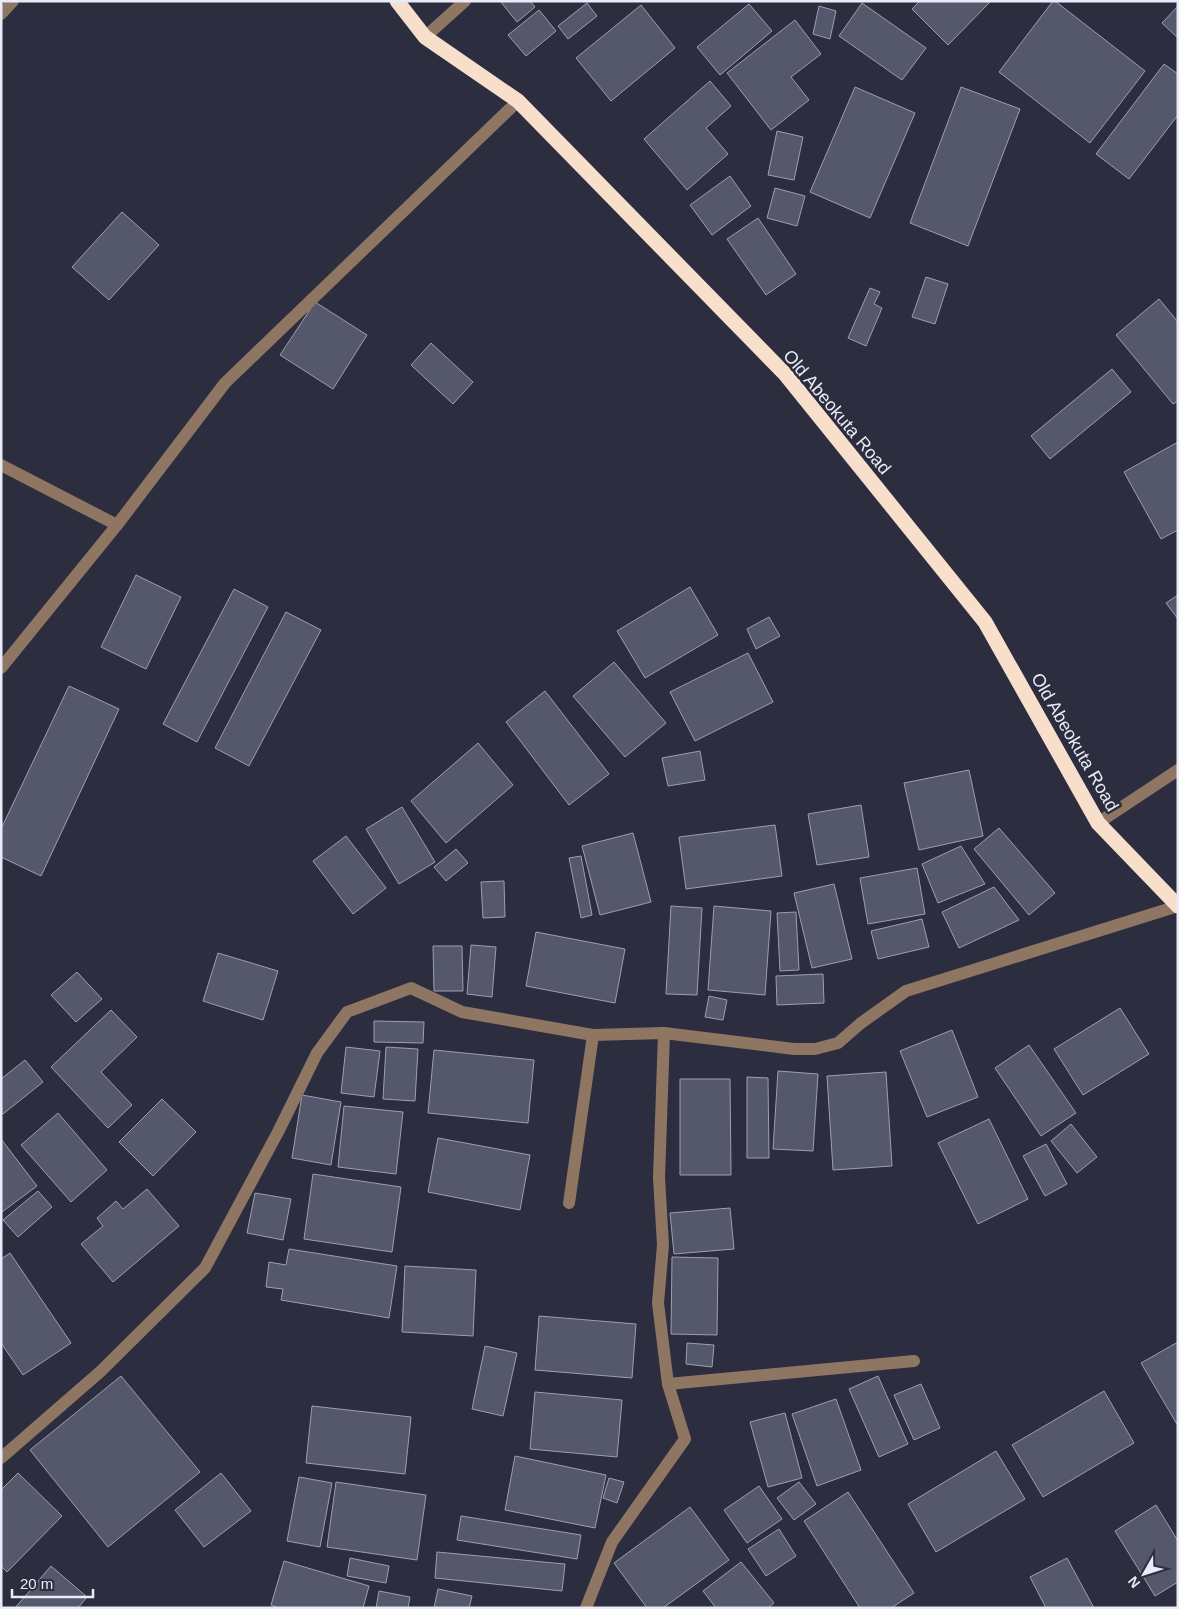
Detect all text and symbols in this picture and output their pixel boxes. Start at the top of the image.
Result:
street label: Old Abeokuta Road [779,346,895,478]
street label: Old Abeokuta Road [1027,669,1123,815]
north arrow [1119,1549,1169,1599]
scale bar [12,1566,94,1598]
text: N [1124,1573,1143,1591]
text: 20 m [20,1575,53,1592]

